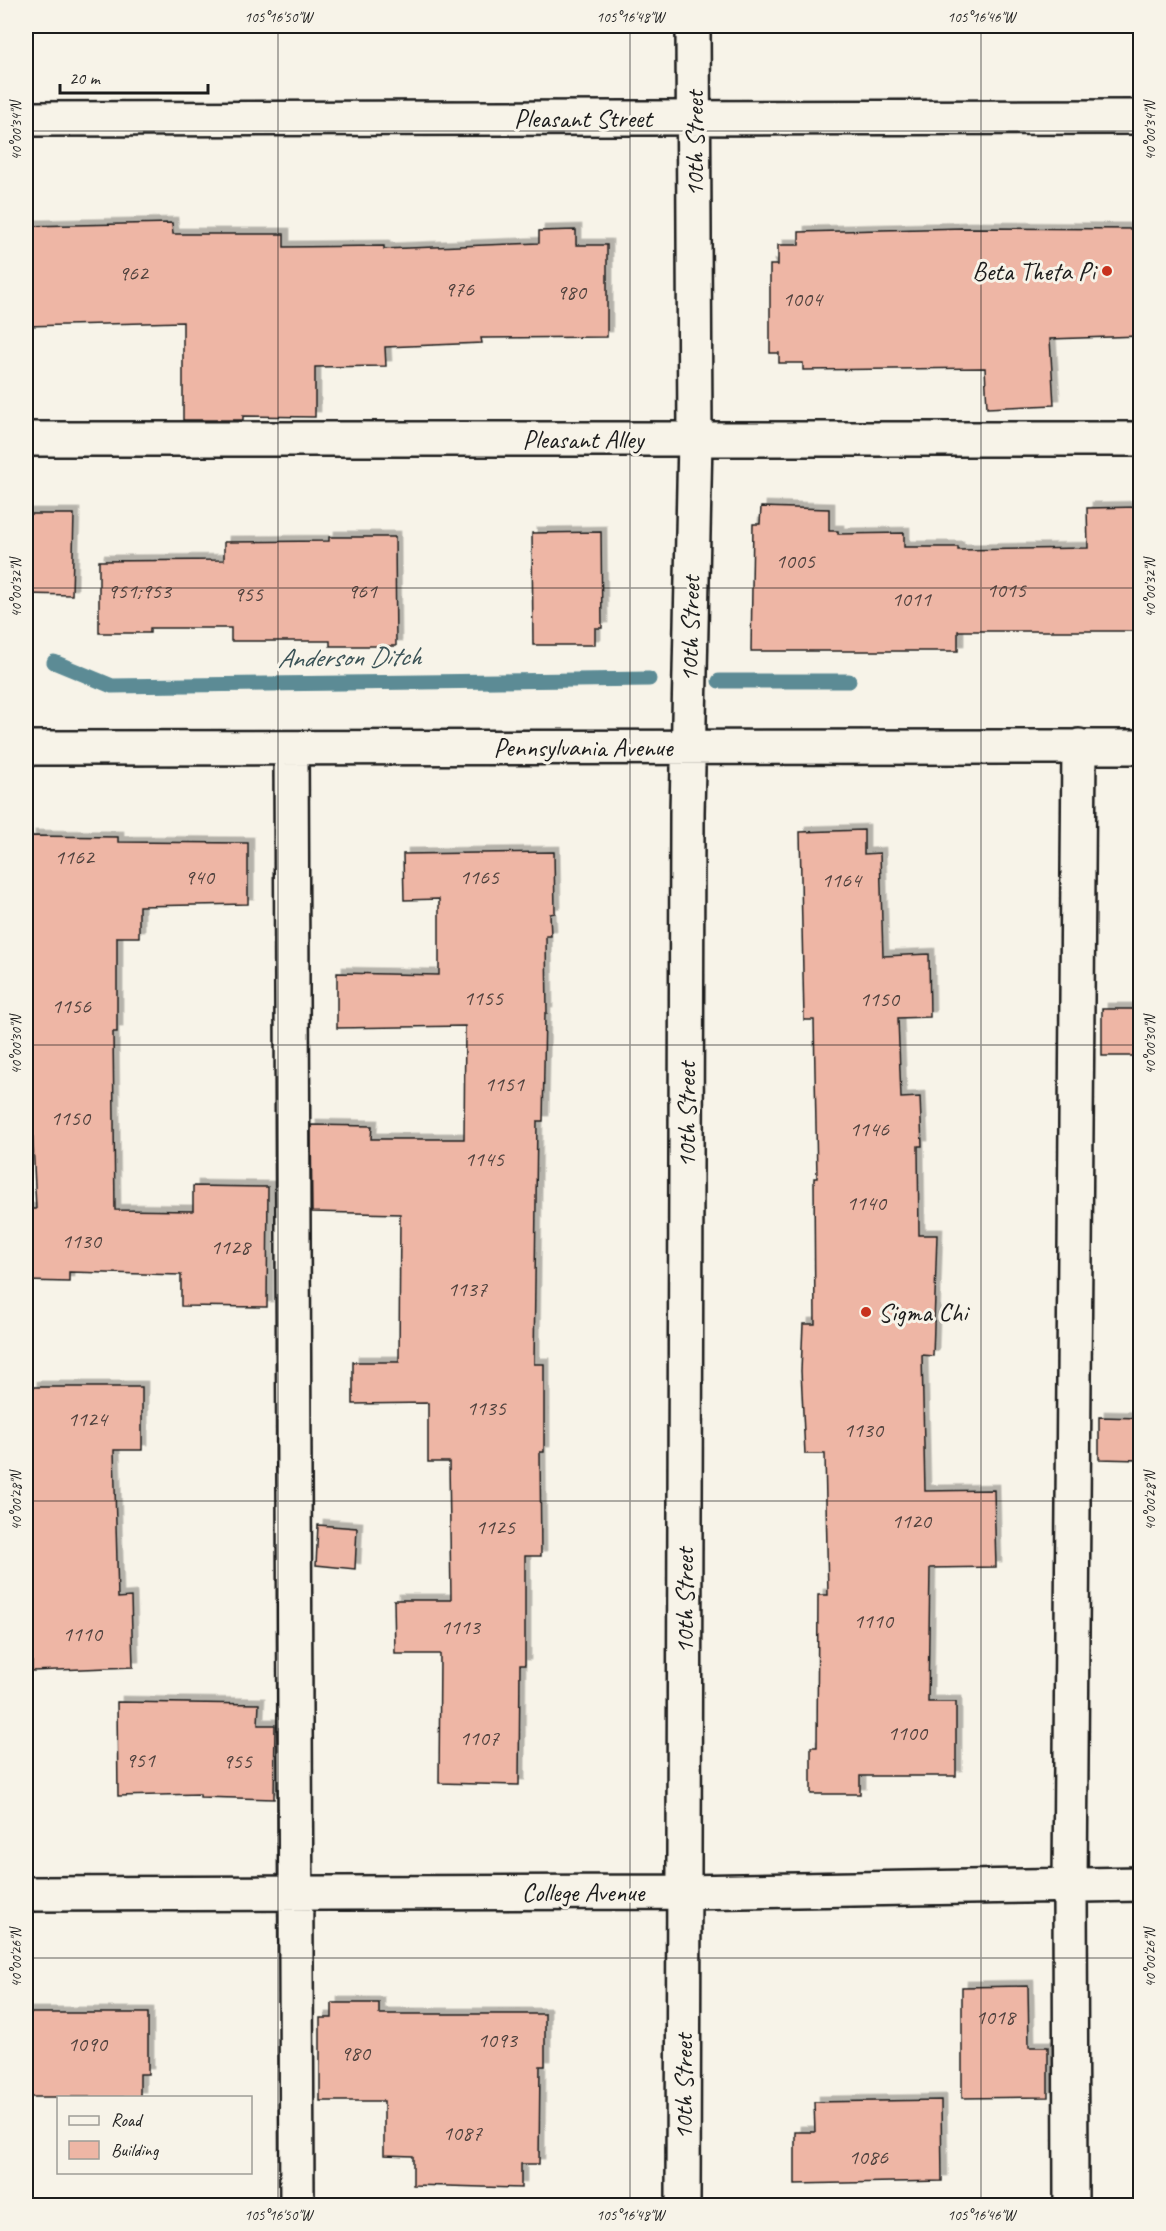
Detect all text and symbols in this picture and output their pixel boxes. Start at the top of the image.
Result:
text: 105°16'50"W [244,8,315,27]
text: 105°16'48"W [596,8,667,27]
text: 105°16'46"W [947,8,1018,27]
scale bar [60,57,208,95]
text: 20 m [69,67,102,89]
street label: 10th Street [678,89,711,197]
text: 40°00'34"N [7,98,26,161]
text: 40°00'34"N [1141,98,1160,161]
street label: Pleasant Street [514,102,654,135]
place label: Beta Theta Pi [972,255,1098,288]
house number: 962 [118,259,150,287]
marker: Beta Theta Pi [1100,264,1114,278]
house number: 976 [444,275,475,303]
house number: 980 [556,278,588,306]
house number: 1004 [782,285,824,313]
street label: Pleasant Alley [523,423,646,456]
house number: 1005 [775,547,816,575]
text: 40°00'32"N [7,555,26,618]
text: 40°00'32"N [1141,555,1160,618]
street label: 10th Street [673,573,707,682]
house number: 1015 [986,576,1027,604]
house number: 951;953 [107,577,173,605]
house number: 961 [347,577,378,605]
house number: 955 [233,580,264,608]
house number: 1011 [891,585,932,613]
water label: Anderson Ditch [277,639,423,675]
street label: Pennsylvania Avenue [494,731,674,764]
house number: 1162 [54,843,96,871]
house number: 940 [184,863,216,891]
house number: 1165 [459,863,500,891]
house number: 1164 [821,866,863,894]
house number: 1155 [463,984,504,1012]
house number: 1150 [859,985,901,1013]
house number: 1156 [51,992,92,1020]
text: 40°00'30"N [7,1012,26,1075]
text: 40°00'30"N [1141,1012,1160,1075]
street label: 10th Street [670,1060,703,1168]
house number: 1151 [484,1070,525,1098]
house number: 1150 [50,1104,92,1132]
house number: 1146 [849,1115,890,1143]
house number: 1145 [464,1145,505,1173]
house number: 1140 [846,1189,888,1217]
house number: 1130 [61,1227,103,1255]
house number: 1128 [210,1233,252,1261]
house number: 1137 [447,1275,488,1303]
place label: Sigma Chi [878,1296,970,1329]
marker: Sigma Chi [859,1305,873,1319]
house number: 1135 [466,1394,507,1422]
house number: 1124 [67,1405,109,1433]
house number: 1130 [843,1416,885,1444]
text: 40°00'28"N [7,1468,26,1531]
text: 40°00'28"N [1141,1468,1160,1531]
house number: 1120 [891,1507,933,1535]
house number: 1125 [475,1513,516,1541]
street label: 10th Street [668,1546,701,1654]
house number: 1110 [853,1607,895,1635]
house number: 1113 [440,1613,482,1641]
house number: 1110 [62,1620,104,1648]
house number: 1100 [887,1719,929,1747]
house number: 1107 [459,1724,500,1752]
house number: 951 [125,1746,156,1774]
house number: 955 [222,1747,253,1775]
street label: College Avenue [522,1876,646,1909]
text: 40°00'26"N [7,1925,26,1988]
text: 40°00'26"N [1141,1925,1160,1988]
house number: 1018 [975,2003,1017,2031]
house number: 1093 [477,2026,519,2054]
house number: 1090 [67,2030,109,2058]
street label: 10th Street [667,2032,700,2140]
house number: 980 [340,2039,372,2067]
legend [57,2096,252,2174]
text: Road [111,2109,144,2131]
house number: 1087 [442,2119,483,2147]
text: Building [111,2139,160,2161]
house number: 1086 [848,2143,889,2171]
text: 105°16'50"W [244,2206,315,2225]
text: 105°16'48"W [596,2206,667,2225]
text: 105°16'46"W [947,2206,1018,2225]

